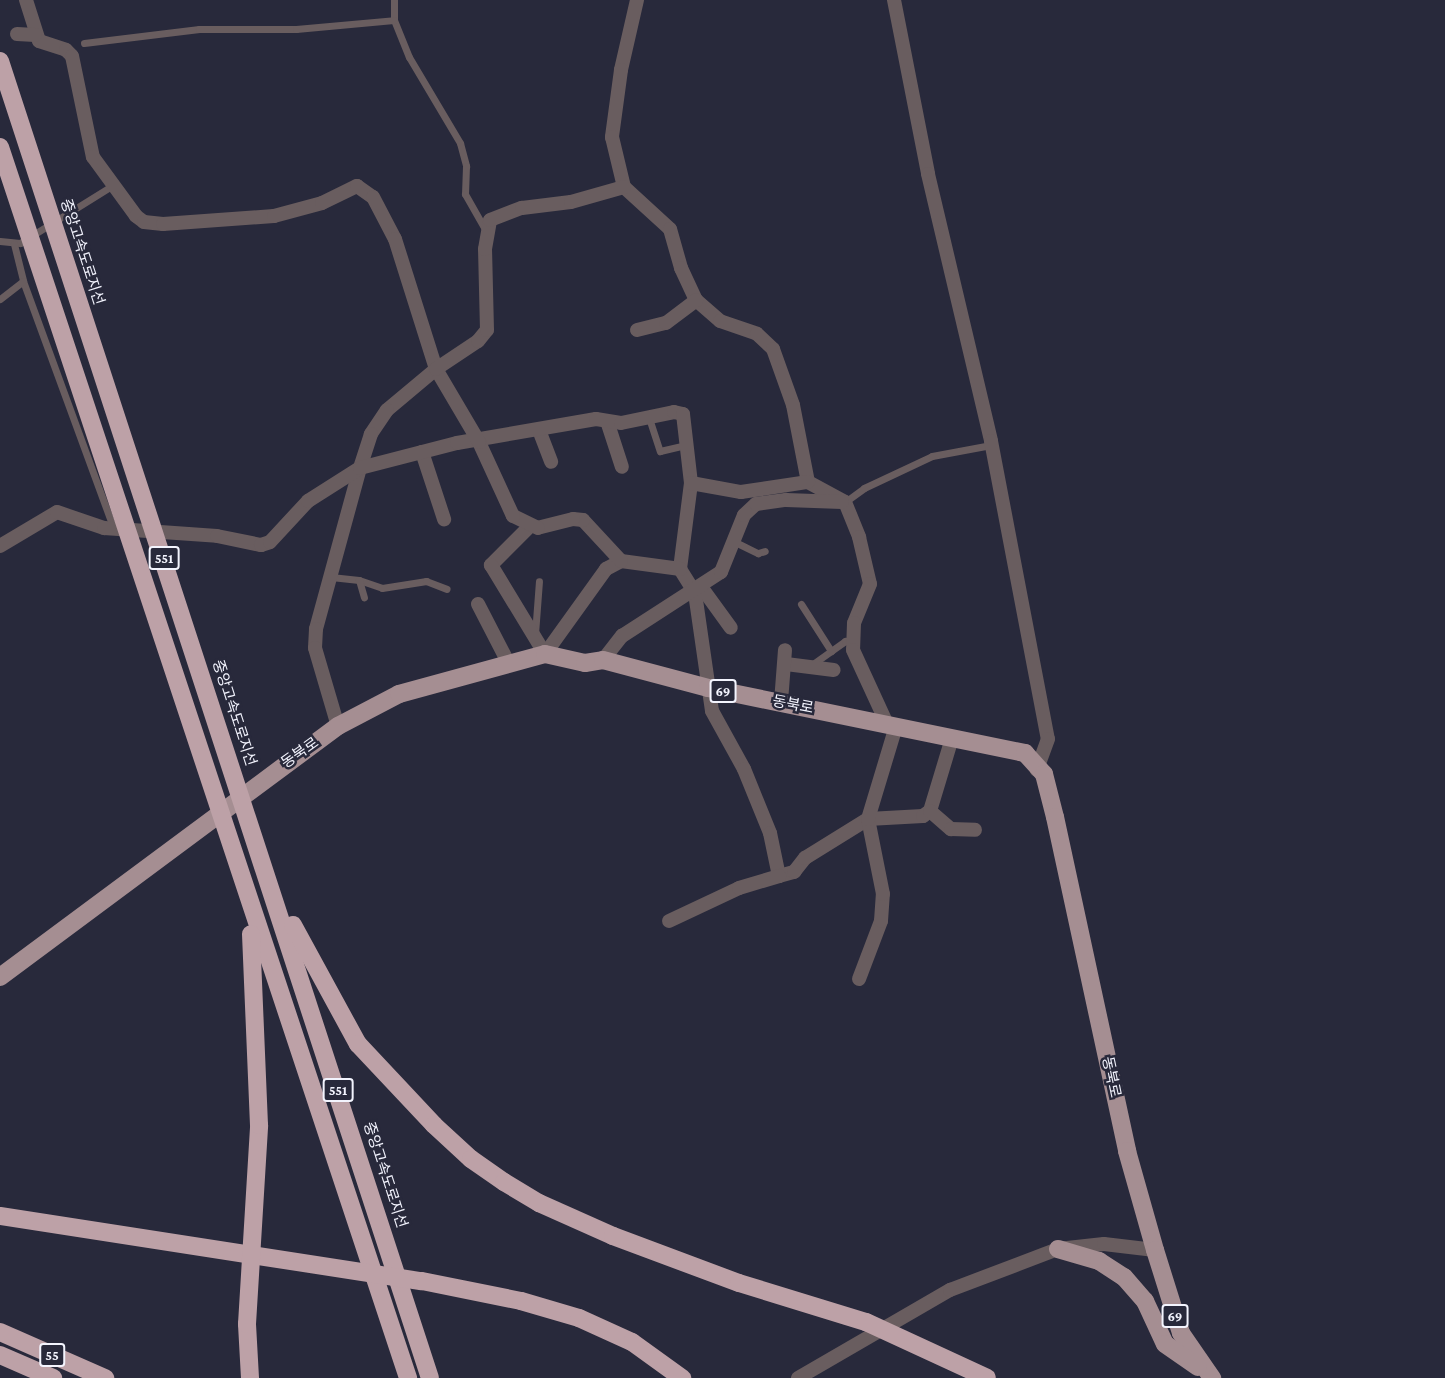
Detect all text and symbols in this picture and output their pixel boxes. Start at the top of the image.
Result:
street label: 중앙고속도로지선 [56,197,108,307]
road number: 551 [148,547,180,569]
street label: 중앙고속도로지선 [208,658,260,768]
road number: 69 [710,680,736,702]
street label: 동북로 [771,692,815,718]
street label: 동북로 [278,734,322,772]
street label: 동북로 [1098,1055,1124,1099]
road number: 551 [322,1079,354,1101]
street label: 중앙고속도로지선 [359,1120,411,1230]
road number: 69 [1162,1305,1188,1327]
road number: 55 [38,1344,66,1366]

